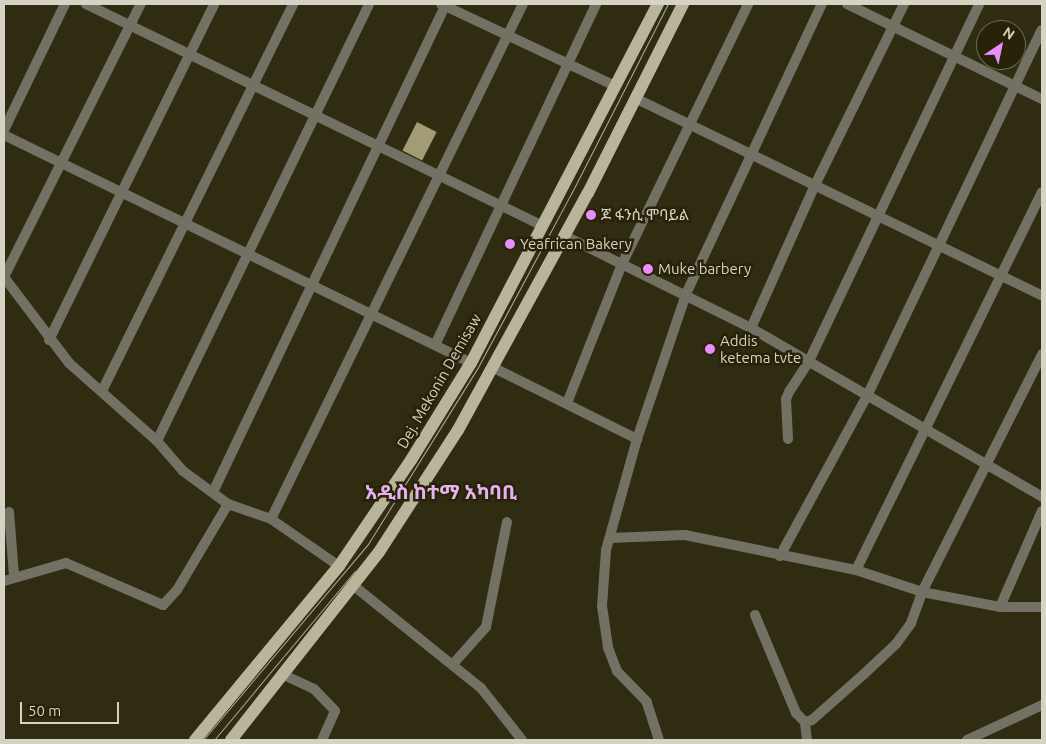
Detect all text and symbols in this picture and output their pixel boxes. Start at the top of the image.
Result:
north arrow [976,20,1026,70]
text: N [1000,24,1018,43]
place label: ጆ ፋንሲ ሞባይል [601,206,689,224]
marker: ጆ ፋንሲ ሞባይል [585,209,597,221]
place label: Yeafrican Bakery [520,235,632,253]
marker: Yeafrican Bakery [504,238,516,250]
place label: Muke barbery [658,260,751,278]
marker: Muke barbery [642,263,654,275]
street label: Dej. Mekonin Demisaw [393,310,485,452]
place label: Addis ketema tvte [720,331,801,366]
marker: Addis ketema tvte [704,343,716,355]
district label: አዲስ ከተማ አካባቢ [365,479,517,503]
scale bar [22,692,121,724]
text: 50 m [28,702,61,719]

